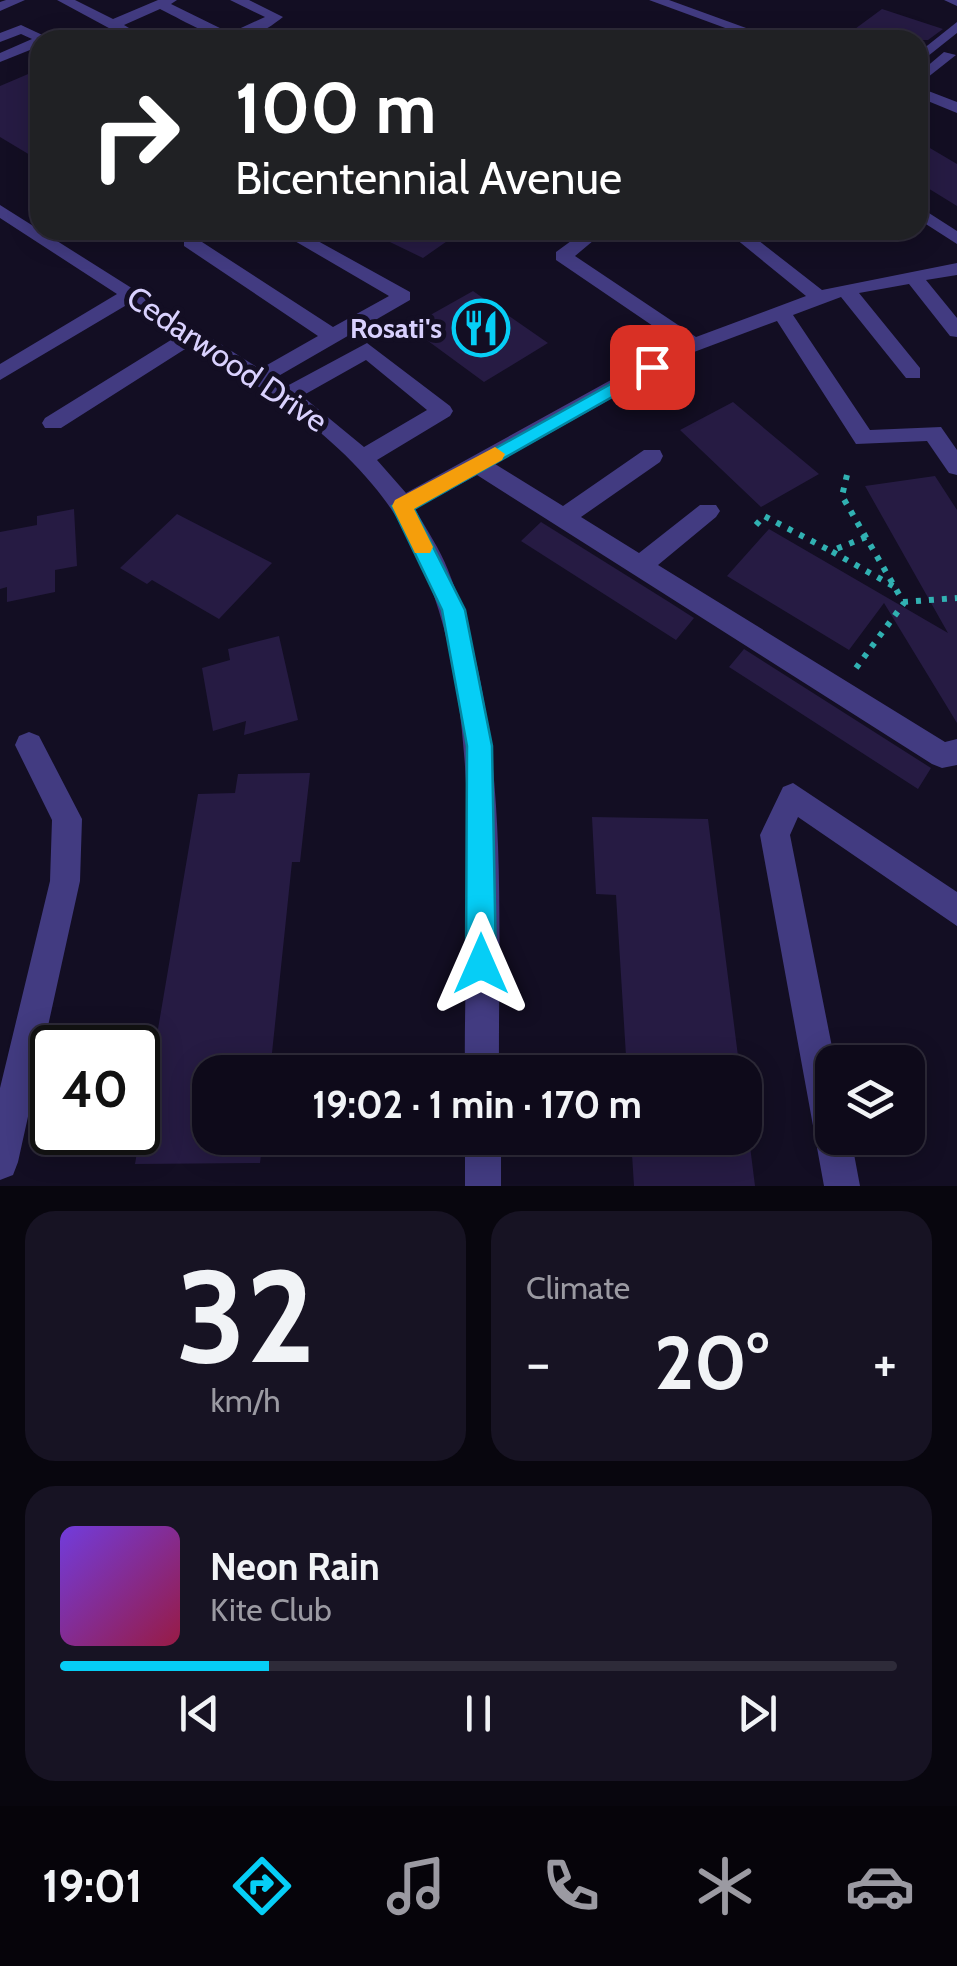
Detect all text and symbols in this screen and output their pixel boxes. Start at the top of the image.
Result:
text: 100 m [235,65,436,151]
icon: right [70,70,200,200]
text: Bicentennial Avenue [235,151,622,205]
street label: Cedarwood Drive [119,277,335,440]
restaurant icon: Rosati's [451,298,511,358]
place label: Rosati's [350,311,442,345]
pin [610,325,695,410]
icon: arrive [625,340,680,395]
position arrow [429,912,533,1016]
speed limit sign: 40 [30,1025,160,1155]
map controls [815,1045,925,1155]
button: layers [815,1045,925,1155]
text: 19:02 · 1 min · 170 m [312,1081,642,1128]
text: 32 [176,1237,315,1395]
text: Climate [526,1268,630,1307]
text: 20° [654,1317,769,1408]
text: − [526,1329,550,1396]
text: + [873,1329,897,1396]
text: km/h [210,1381,281,1420]
text: Neon Rain [210,1543,380,1590]
text: Kite Club [210,1590,332,1629]
icon: previous [172,1686,227,1741]
icon: pause [451,1686,506,1741]
icon: next [730,1686,785,1741]
icon: directions [227,1851,297,1921]
icon: music [381,1851,451,1921]
icon: phone [536,1851,606,1921]
icon: climate [690,1851,760,1921]
icon: car [845,1851,915,1921]
text: 19:01 [42,1859,142,1913]

